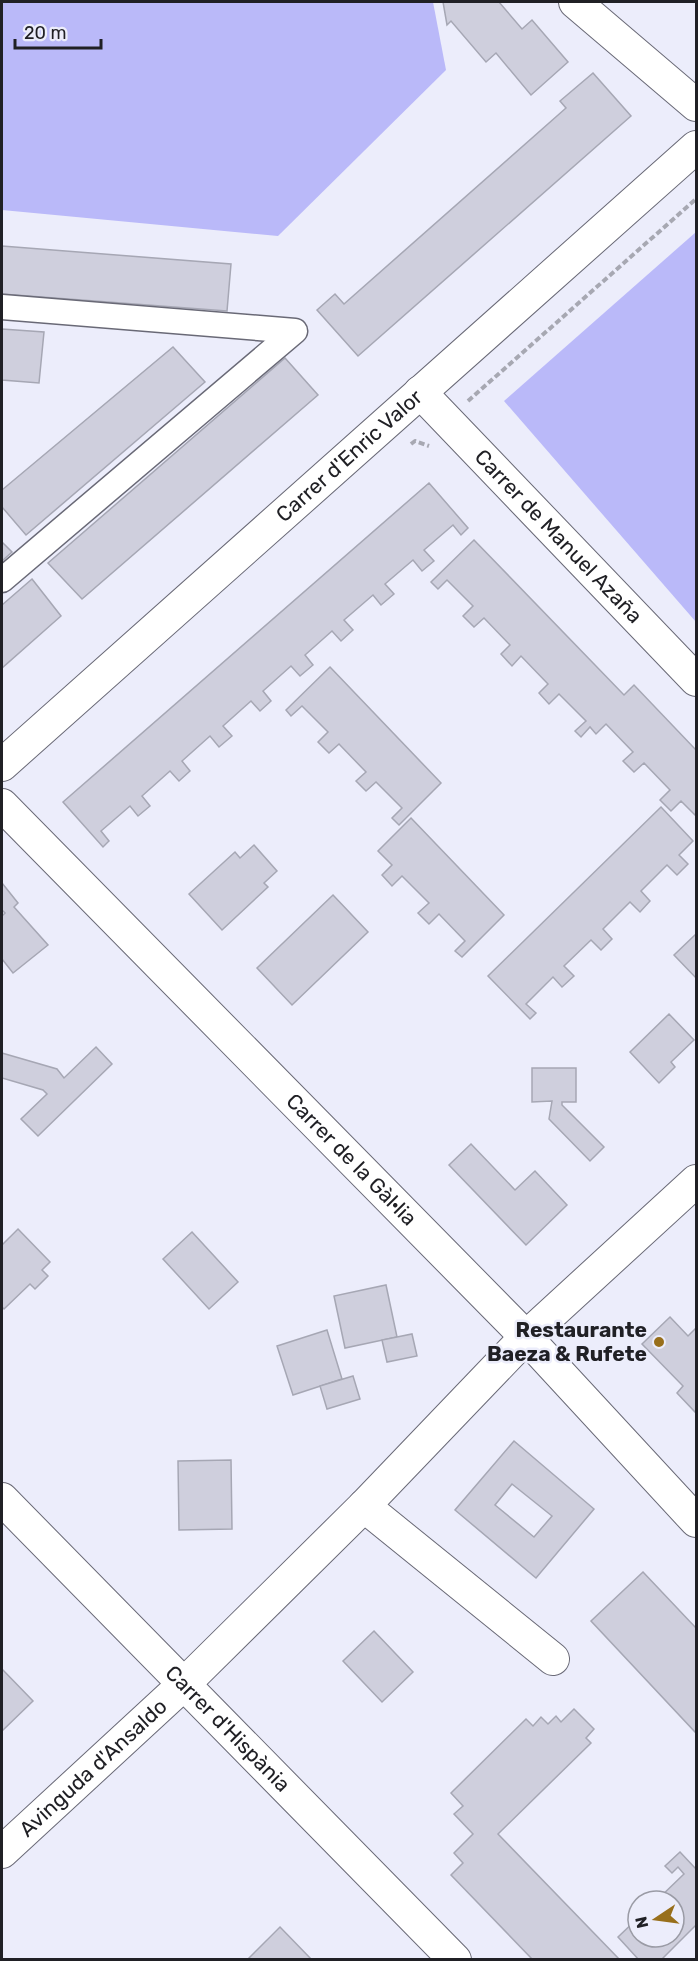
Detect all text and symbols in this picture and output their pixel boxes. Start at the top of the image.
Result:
scale bar [15,12,100,50]
text: 20 m [24,22,66,44]
street label: Carrer d'Enric Valor [271,384,427,527]
street label: Carrer de Manuel Azaña [470,444,648,628]
street label: Carrer de la Gàl·lia [281,1088,422,1231]
place label: Restaurante Baeza & Rufete [487,1317,647,1366]
marker: Restaurante Baeza & Rufete [652,1335,666,1349]
street label: Carrer d'Hispània [161,1660,296,1797]
street label: Avinguda d'Ansaldo [14,1693,172,1842]
north arrow [626,1889,686,1949]
text: N [631,1915,652,1930]

